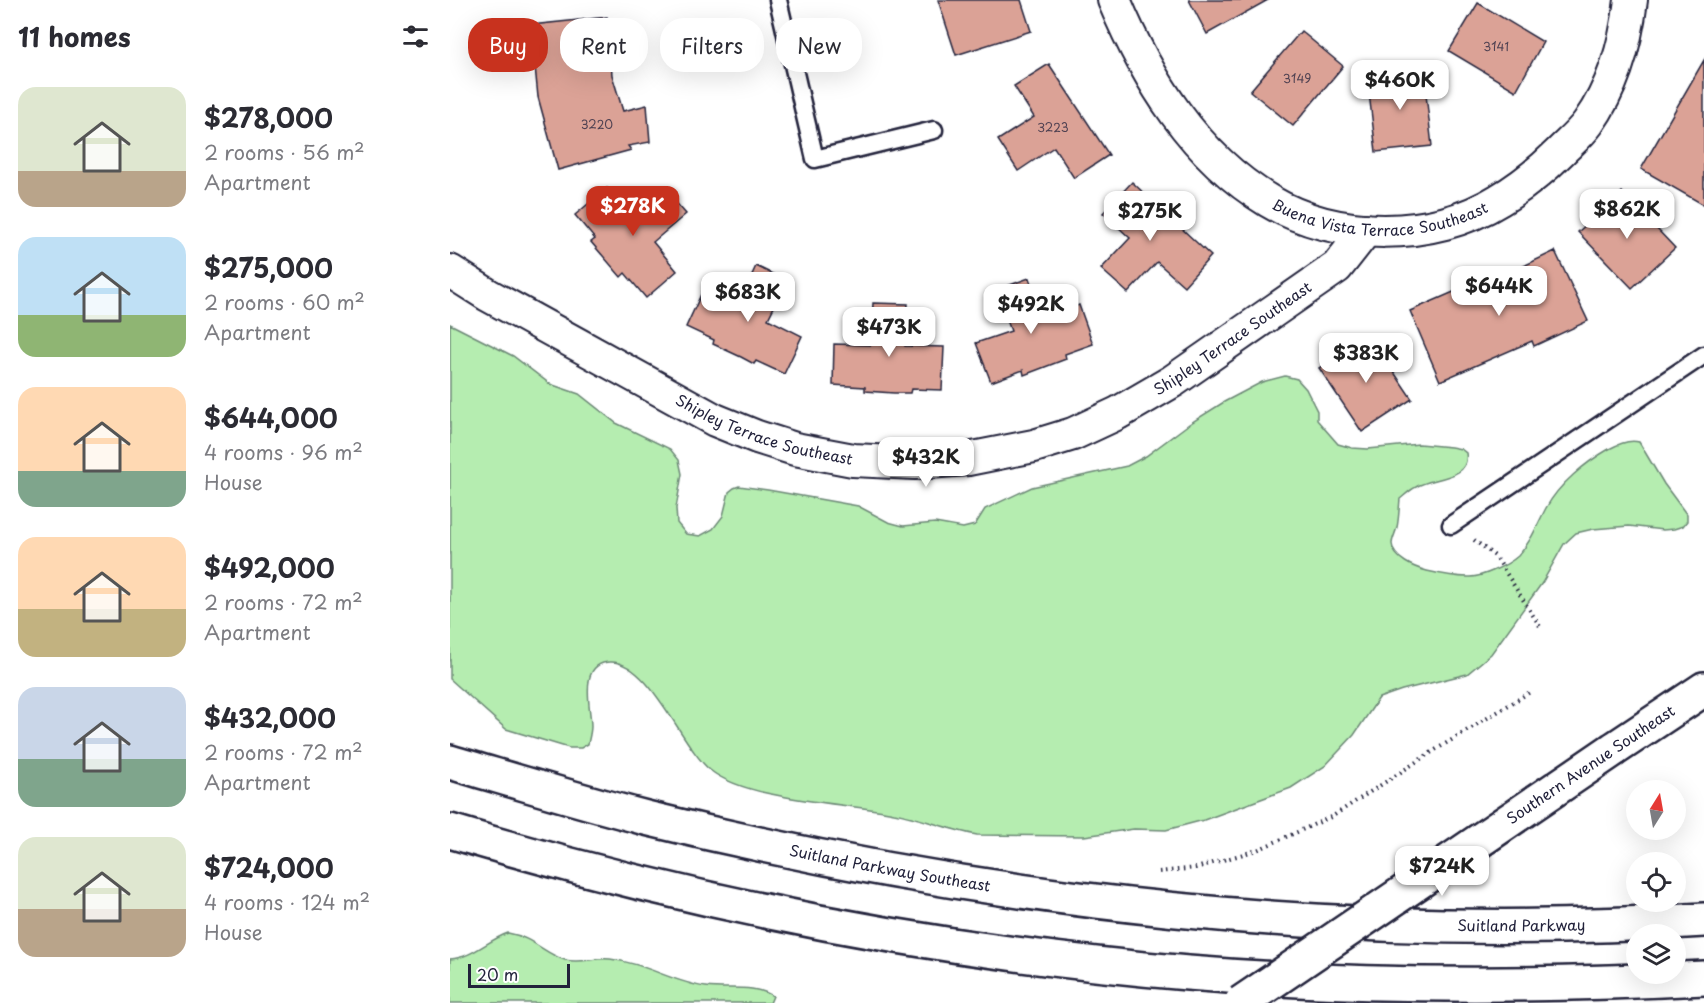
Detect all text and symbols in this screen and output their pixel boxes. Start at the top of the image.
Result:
text: 11 homes [18,17,131,56]
chip: Buy [468,18,548,72]
chip: Rent [560,18,648,72]
chip: Filters [660,18,764,72]
chip: New [776,18,862,72]
icon: filters [399,20,432,53]
house number: 3141 [1483,37,1509,55]
pin: $460K [1358,60,1442,111]
text: $460K [1365,64,1435,94]
house number: 3149 [1283,69,1311,87]
text: $278,000 [204,98,333,137]
icon: home [66,111,138,183]
house number: 3220 [581,115,613,133]
house number: 3223 [1037,118,1069,136]
text: 2 rooms · 56 m² [204,137,365,167]
text: Apartment [204,167,311,197]
pin: $278K [591,186,675,237]
pin: $862K [1585,189,1669,240]
text: $278K [600,190,666,220]
street label: Buena Vista Terrace Southeast [1269,190,1491,212]
pin: $275K [1108,191,1192,242]
text: Buena Vista Terrace Southeast [1269,192,1491,241]
text: $862K [1594,193,1661,223]
text: $275K [1118,195,1182,225]
text: $275,000 [204,248,333,287]
icon: home [66,261,138,333]
pin: $644K [1457,266,1541,317]
text: $644K [1465,270,1533,300]
pin: $683K [706,272,790,323]
street label: Shipley Terrace Southeast [1149,275,1316,400]
text: $683K [715,276,781,306]
pin: $492K [989,284,1073,335]
text: 2 rooms · 60 m² [204,287,365,317]
text: $492K [997,288,1065,318]
pin: $473K [847,307,931,358]
text: $473K [856,311,922,341]
text: Apartment [204,317,311,347]
pin: $383K [1324,333,1408,384]
text: $383K [1333,337,1399,367]
street label: Shipley Terrace Southeast [672,388,855,470]
text: $644,000 [204,398,338,437]
icon: home [66,411,138,483]
text: 4 rooms · 96 m² [204,437,363,467]
pin: $432K [884,437,968,488]
text: $432K [892,441,960,471]
text: House [204,467,263,497]
text: $492,000 [204,548,335,587]
icon: home [66,561,138,633]
text: 2 rooms · 72 m² [204,587,363,617]
text: Apartment [204,617,311,647]
text: $432,000 [204,698,336,737]
street label: Southern Avenue Southeast [1501,699,1679,829]
icon: home [66,711,138,783]
text: 2 rooms · 72 m² [204,737,363,767]
text: Apartment [204,767,311,797]
north arrow [1626,780,1686,840]
map controls [1626,780,1686,984]
street label: Suitland Parkway Southeast [787,838,992,897]
pin: $724K [1400,846,1484,897]
text: $724,000 [204,848,334,887]
text: $724K [1409,850,1475,880]
button: locate [1626,852,1686,912]
icon: home [66,861,138,933]
text: 4 rooms · 124 m² [204,887,370,917]
street label: Suitland Parkway [1457,912,1585,936]
text: House [204,917,263,947]
button: layers [1626,924,1686,984]
scale bar [468,961,570,988]
text: 20 m [477,962,518,986]

